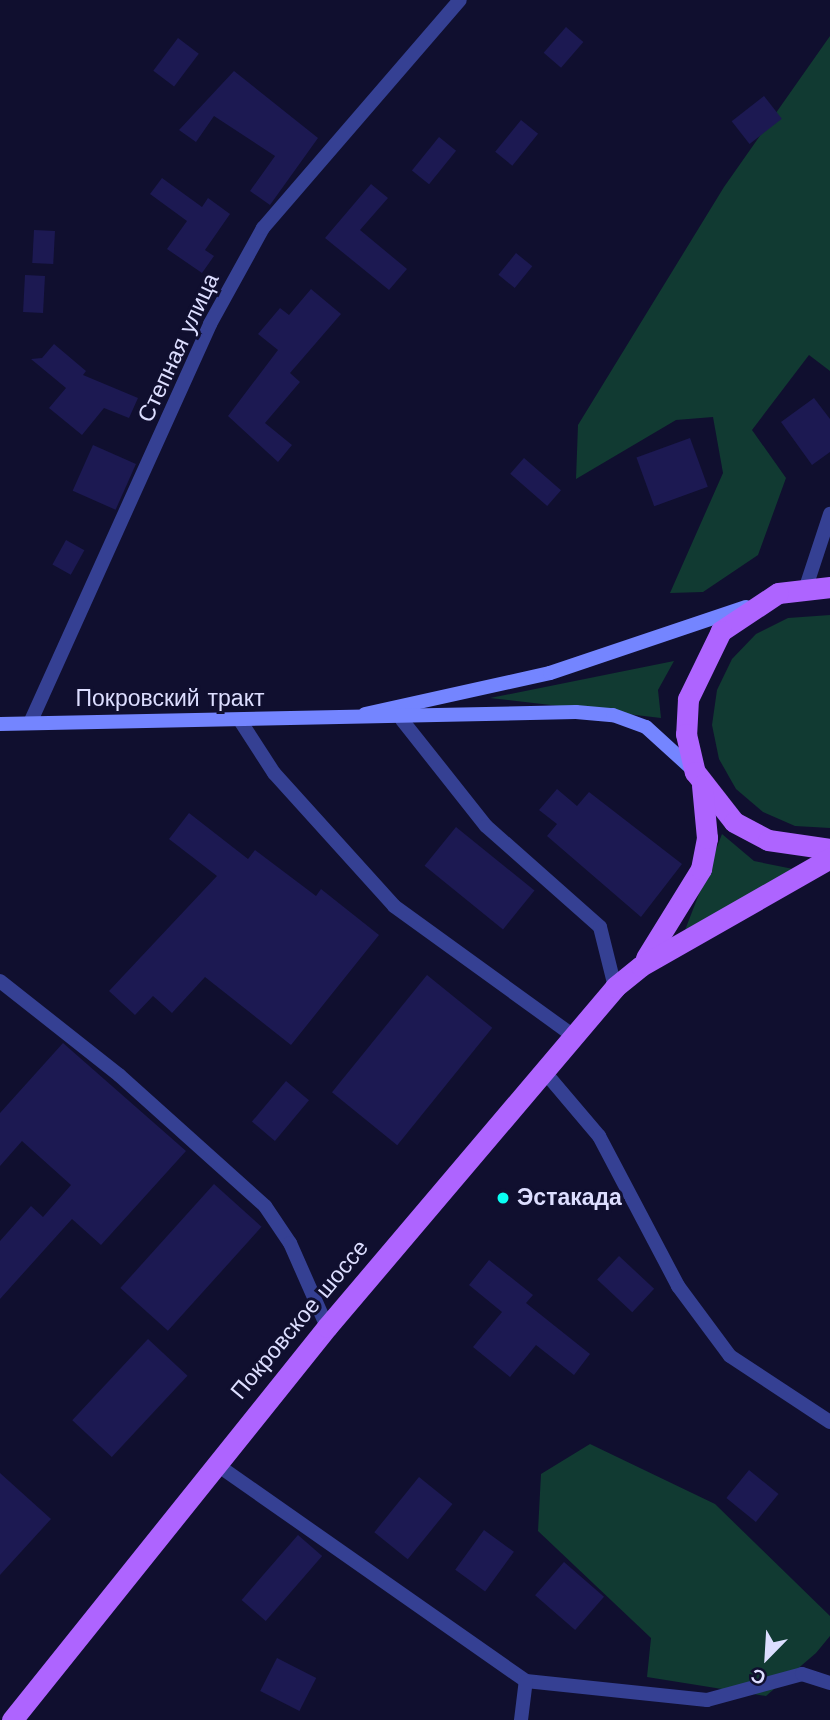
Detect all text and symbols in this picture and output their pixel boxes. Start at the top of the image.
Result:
street label: Степная улица [132,269,226,427]
street label: Покровский тракт [75,685,265,713]
place label: Эстакада [517,1184,622,1212]
marker: Эстакада [495,1190,511,1206]
street label: Покровское шоссе [225,1235,375,1405]
north arrow [732,1622,802,1692]
text: С [747,1663,769,1690]

